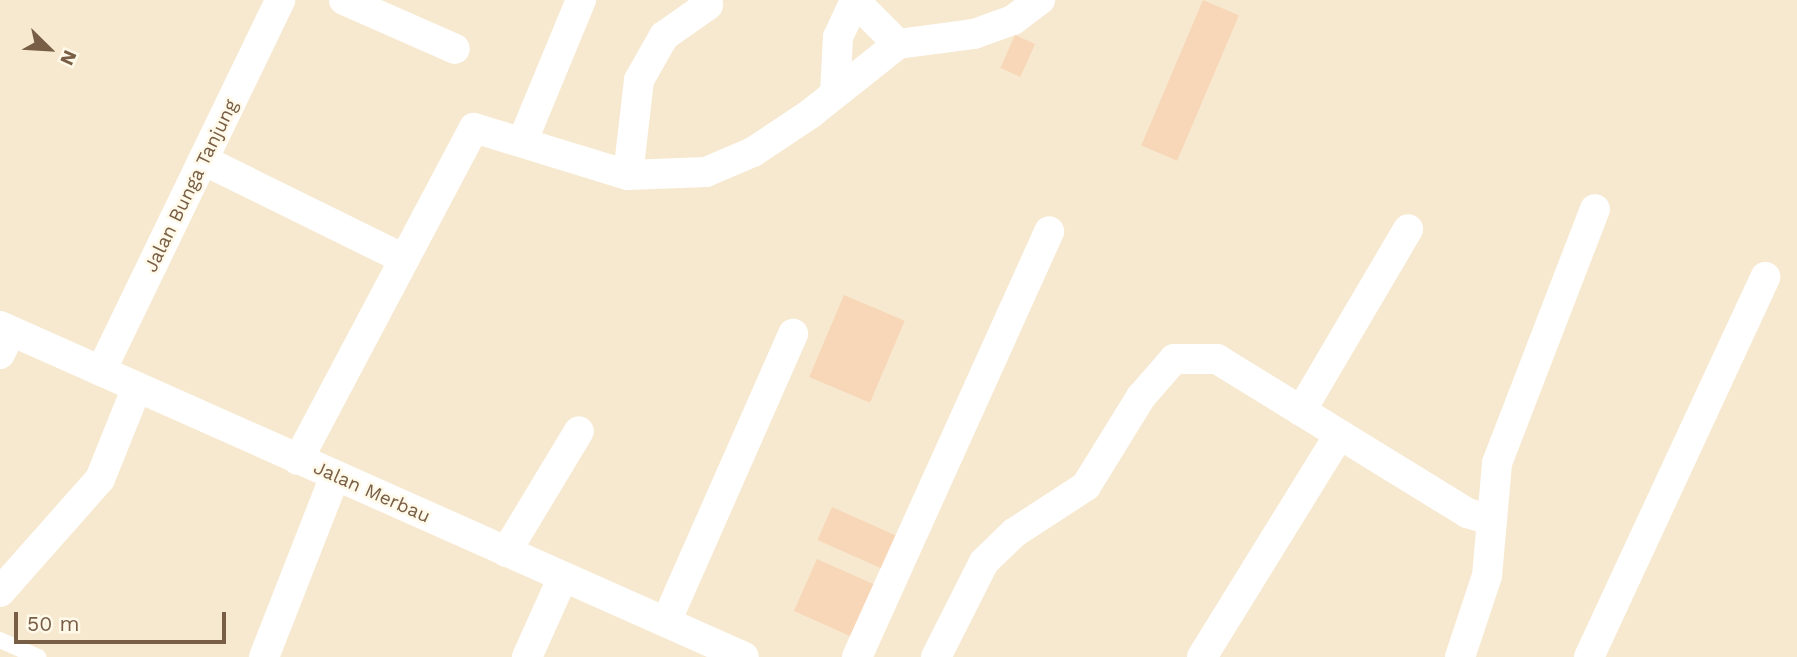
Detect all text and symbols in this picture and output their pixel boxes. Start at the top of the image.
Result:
north arrow [14,14,84,84]
text: N [55,47,82,69]
street label: Jalan Bunga Tanjung [139,96,243,276]
street label: Jalan Merbau [310,456,434,528]
scale bar [18,598,229,642]
text: 50 m [27,611,79,636]

